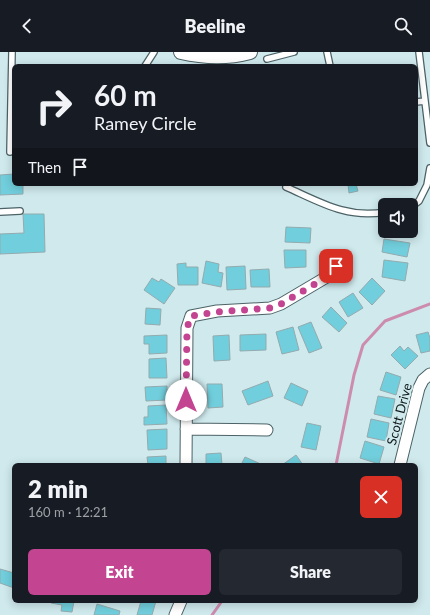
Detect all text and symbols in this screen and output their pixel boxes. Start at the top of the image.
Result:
icon: back [16,15,38,37]
text: Beeline [185,15,245,37]
icon: search [392,15,414,37]
text: 60 m [94,78,157,112]
icon: right [28,80,80,132]
text: Ramey Circle [94,112,196,134]
icon: arrive [69,156,91,178]
text: Then [28,158,61,176]
map controls [378,198,418,238]
button: sound [378,198,418,238]
pin [319,249,353,283]
icon: arrive [325,255,347,277]
position arrow [165,379,207,421]
street label: Scott Drive [383,381,415,447]
text: 2 min [28,474,88,503]
button: close [360,476,402,518]
text: 160 m · 12:21 [28,504,108,520]
button: Exit [28,549,211,595]
button: Share [219,549,402,595]

